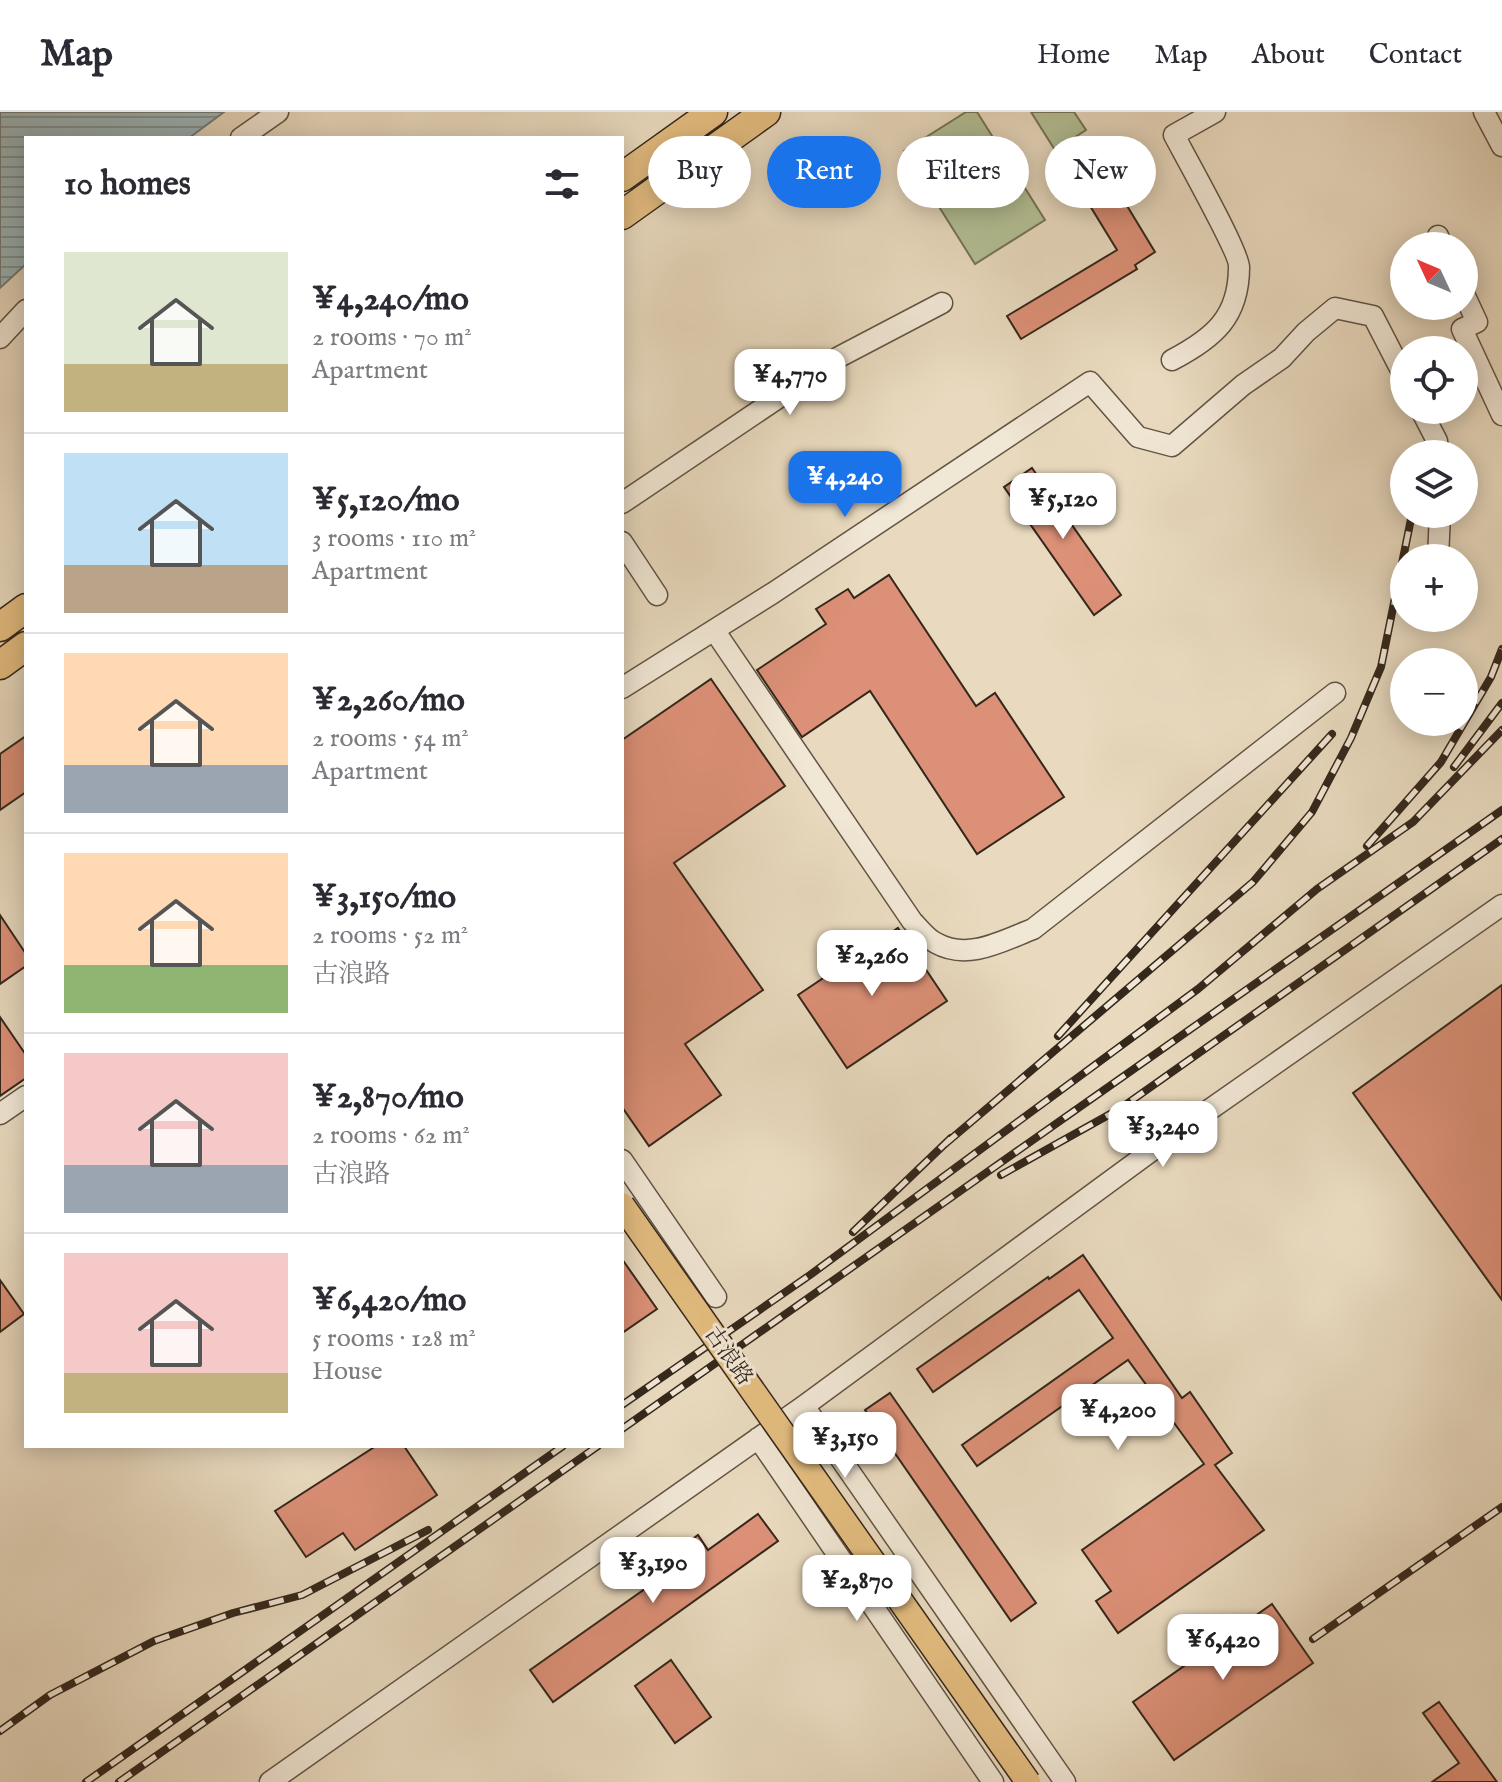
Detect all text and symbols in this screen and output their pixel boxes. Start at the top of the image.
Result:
text: Map [40,31,113,79]
text: Home [1037,38,1110,73]
text: Map [1154,38,1208,73]
text: About [1252,38,1325,73]
text: Contact [1369,38,1462,73]
chip: Buy [648,136,751,208]
chip: Rent [767,136,881,208]
chip: Filters [897,136,1029,208]
chip: New [1045,136,1156,208]
icon: filters [540,162,584,206]
text: 10 homes [64,163,191,206]
north arrow [1390,232,1478,320]
map controls [1390,232,1478,736]
text: ¥4,240/mo [312,278,469,321]
icon: home [128,284,224,380]
text: 2 rooms · 70 m² [312,321,472,354]
button: locate [1390,336,1478,424]
pin: ¥4,770 [725,349,855,417]
text: Apartment [312,354,428,387]
text: ¥4,770 [752,358,828,391]
button: layers [1390,440,1478,528]
pin: ¥4,240 [780,451,910,519]
text: ¥4,240 [806,460,884,493]
pin: ¥5,120 [998,473,1128,541]
text: ¥5,120/mo [312,479,460,522]
text: ¥5,120 [1028,482,1098,515]
icon: home [128,485,224,581]
text: 3 rooms · 110 m² [312,522,476,555]
button: + [1390,544,1478,632]
text: Apartment [312,555,428,588]
button: − [1390,648,1478,736]
text: ¥2,260/mo [312,679,465,722]
icon: home [128,685,224,781]
text: 2 rooms · 54 m² [312,722,469,755]
text: Apartment [312,755,428,788]
text: ¥3,150/mo [312,876,456,919]
icon: home [128,885,224,981]
text: 2 rooms · 52 m² [312,919,468,952]
pin: ¥2,260 [807,930,937,998]
text: ¥2,260 [835,939,909,972]
text: 古浪路 [312,958,390,991]
text: ¥2,870/mo [312,1076,464,1119]
icon: home [128,1085,224,1181]
pin: ¥3,240 [1098,1101,1228,1169]
text: ¥3,240 [1126,1110,1200,1143]
text: 2 rooms · 62 m² [312,1119,470,1152]
text: 古浪路 [312,1158,390,1191]
text: ¥6,420/mo [312,1279,466,1322]
icon: home [128,1285,224,1381]
street label: 古浪路 [698,1321,758,1391]
text: 5 rooms · 128 m² [312,1322,476,1355]
text: House [312,1355,382,1388]
pin: ¥4,200 [1053,1384,1183,1452]
text: ¥4,200 [1079,1393,1157,1426]
pin: ¥3,150 [780,1412,910,1480]
text: ¥3,150 [811,1421,879,1454]
pin: ¥3,190 [588,1537,718,1605]
text: ¥3,190 [618,1546,688,1579]
pin: ¥2,870 [792,1555,922,1623]
text: ¥2,870 [820,1564,894,1597]
pin: ¥6,420 [1158,1614,1288,1682]
text: ¥6,420 [1185,1623,1261,1656]

